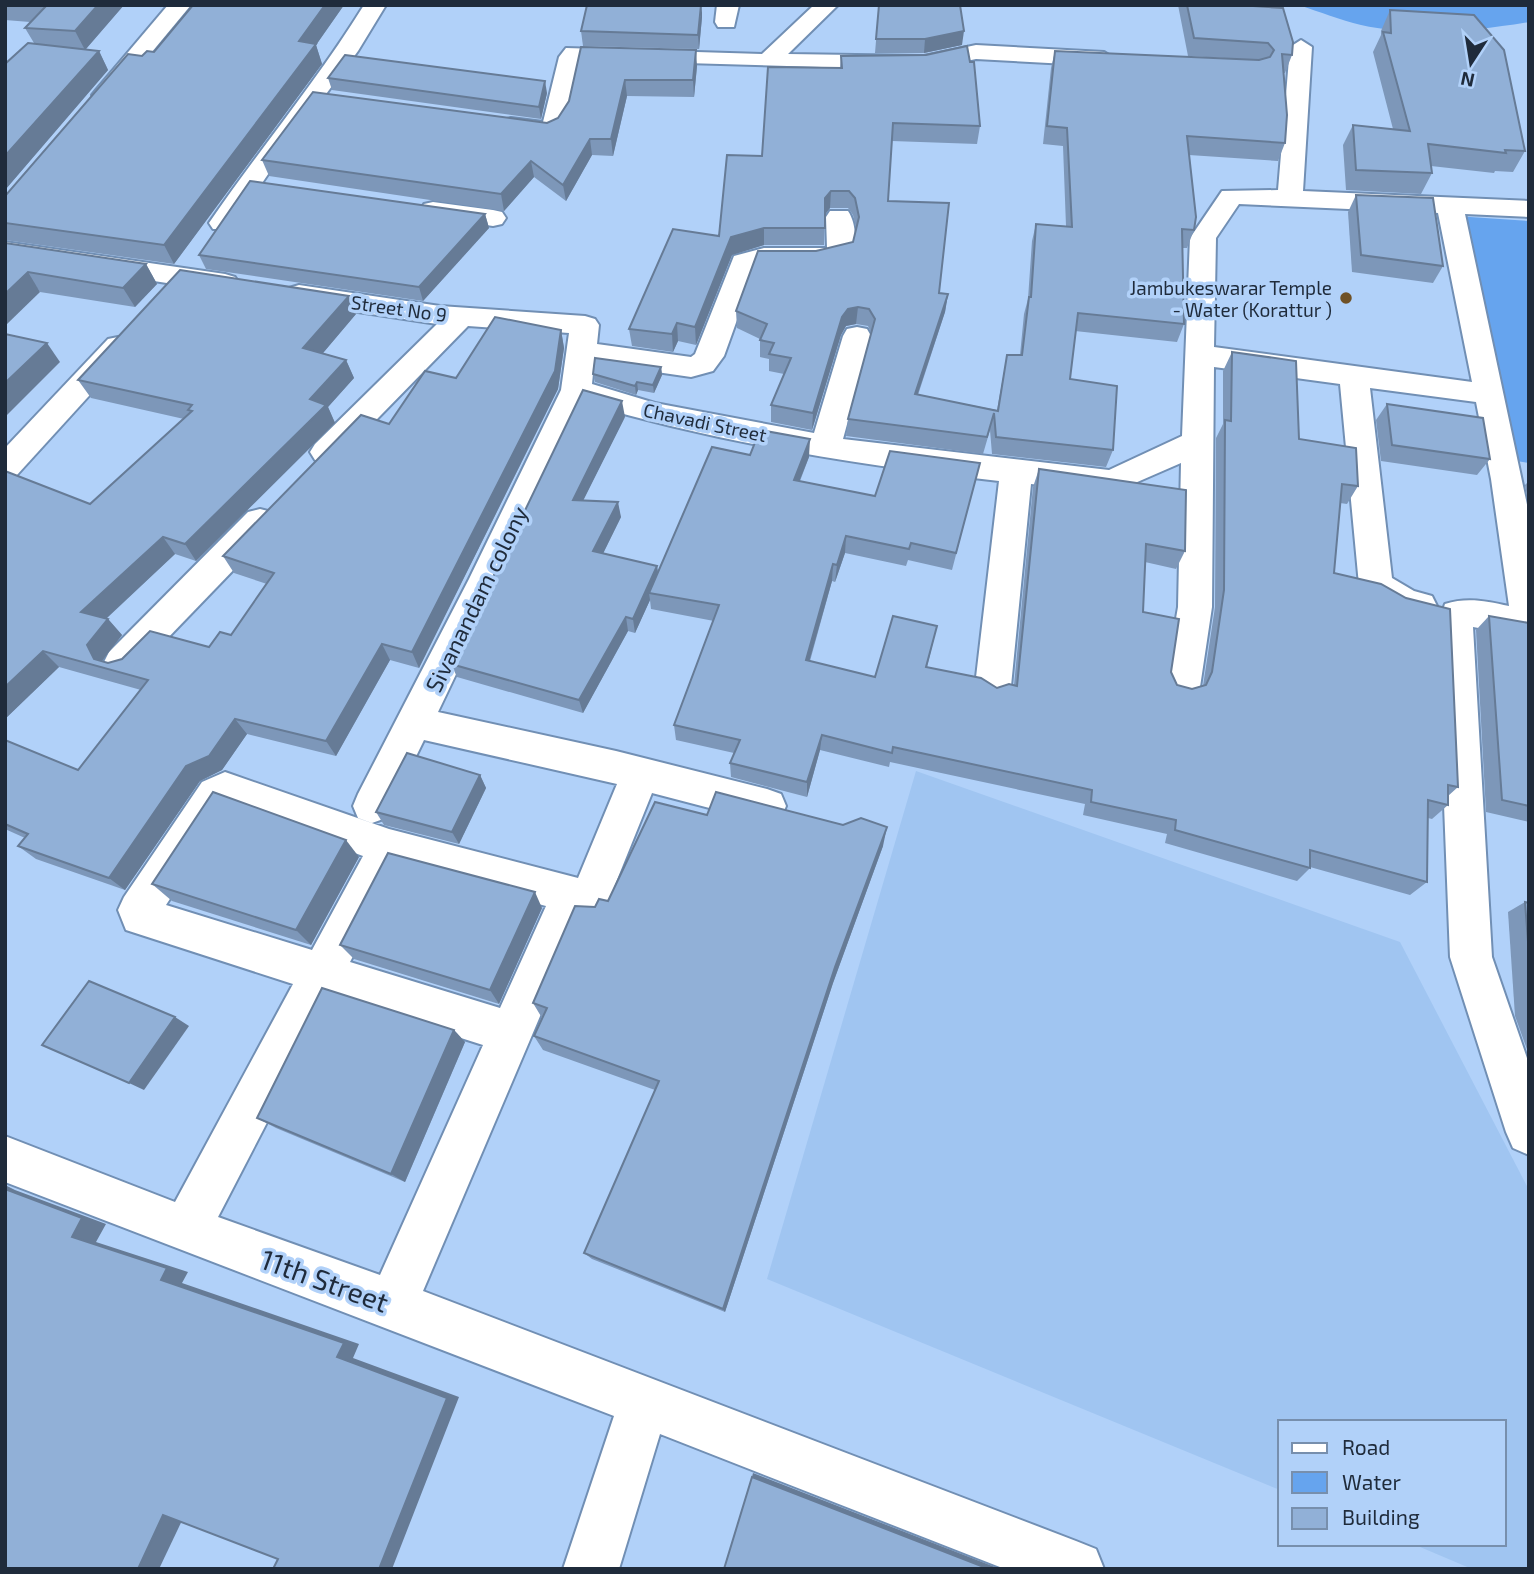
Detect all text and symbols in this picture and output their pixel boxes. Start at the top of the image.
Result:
north arrow [1436,28,1506,98]
text: N [1458,67,1476,93]
place label: Jambukeswarar Temple - Water (Korattur ) [1130,276,1332,321]
street label: Street No 9 [350,290,448,326]
marker: Jambukeswarar Temple - Water (Korattur ) [1338,290,1354,306]
street label: Chavadi Street [641,398,769,446]
street label: Sivanandam colony [419,501,533,697]
street label: 11th Street [257,1241,393,1319]
legend [1278,1420,1506,1546]
text: Road [1342,1434,1390,1459]
text: Water [1342,1469,1401,1494]
text: Building [1342,1504,1420,1529]

